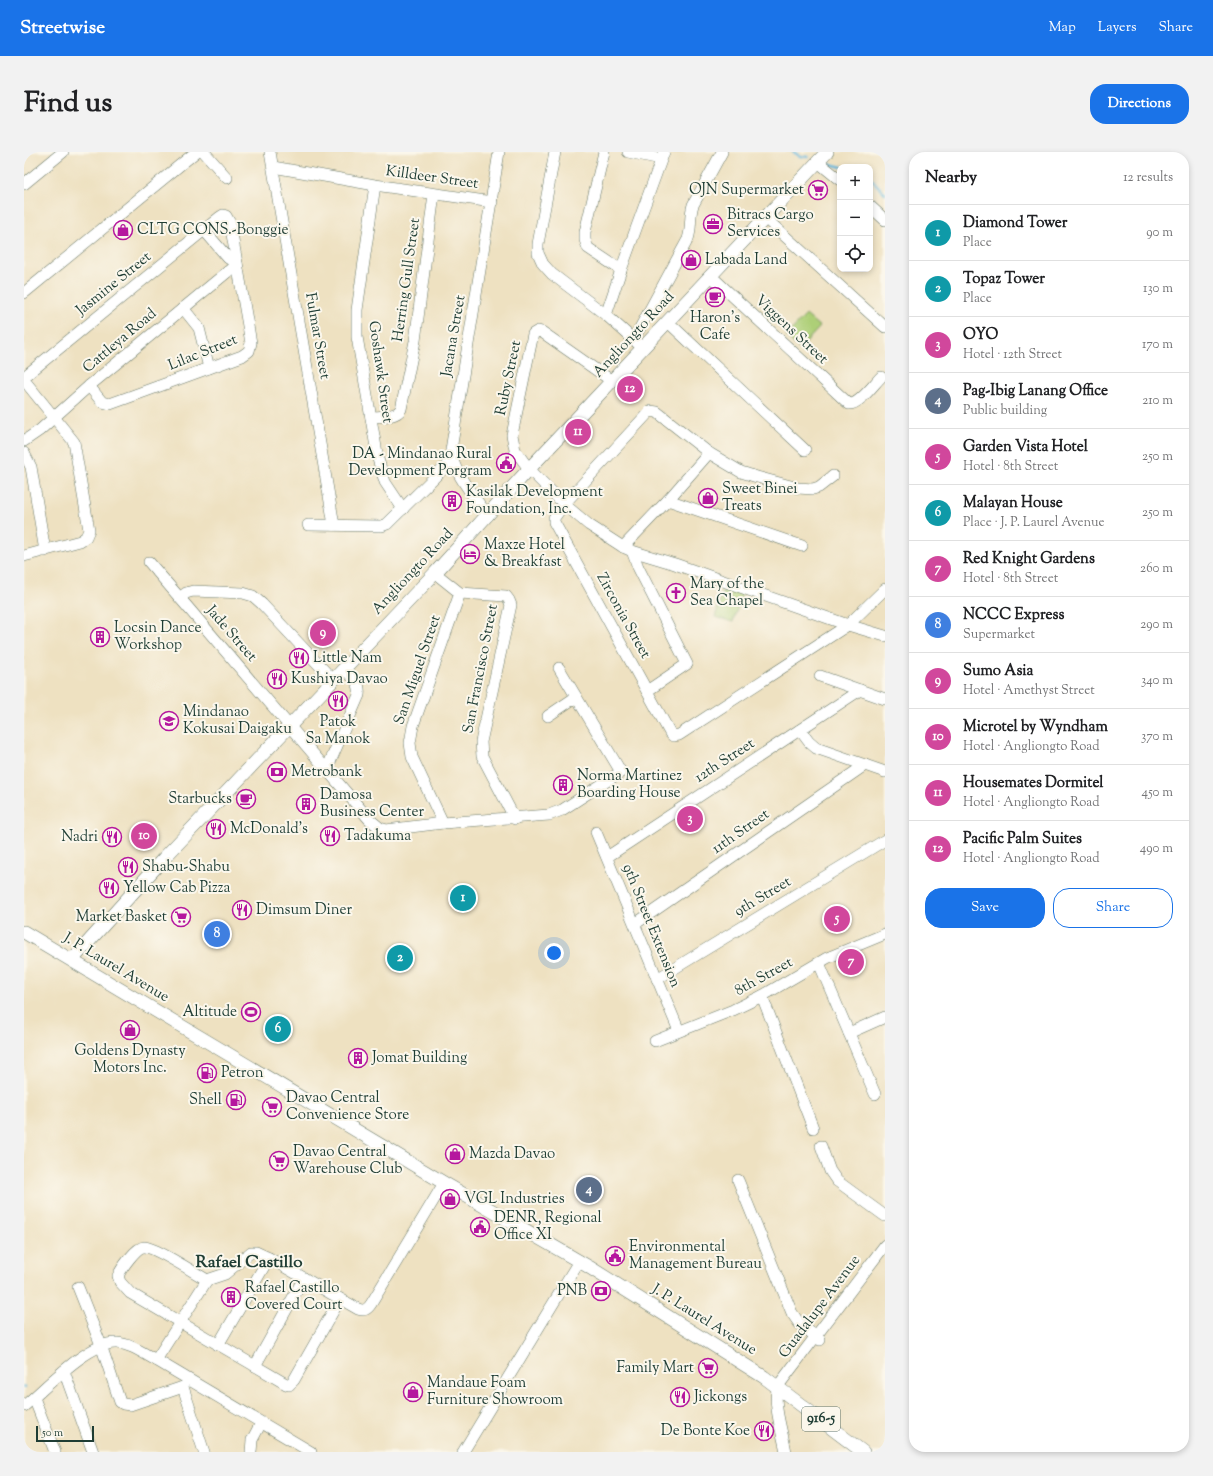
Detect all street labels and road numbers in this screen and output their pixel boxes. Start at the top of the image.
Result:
street label: Killdeer Street [384,161,480,195]
street label: Herring Gull Street [388,217,426,343]
street label: Jasmine Street [71,247,156,322]
street label: Angliongto Road [588,287,680,383]
street label: Viggens Street [750,290,832,370]
street label: Fulmar Street [299,291,335,381]
street label: Jacana Street [436,294,472,379]
street label: Cattleya Road [78,303,162,378]
street label: Goshawk Street [362,319,398,425]
street label: Lilac Street [165,330,241,376]
street label: Ruby Street [491,339,527,417]
street label: Angliongto Road [367,524,459,620]
street label: Zirconia Street [591,569,655,663]
street label: Jade Street [200,601,261,667]
street label: San Francisco Street [458,603,504,735]
street label: San Miguel Street [389,612,447,728]
street label: 12th Street [691,734,759,788]
street label: 11th Street [708,804,774,860]
street label: 9th Street Extension [617,861,685,991]
street label: 9th Street [731,872,795,922]
street label: J. P. Laurel Avenue [58,928,173,1008]
street label: 8th Street [731,952,797,1002]
street label: Guadalupe Avenue [774,1251,866,1363]
street label: J. P. Laurel Avenue [647,1279,761,1361]
road number: 916-5 [802,1407,840,1431]

